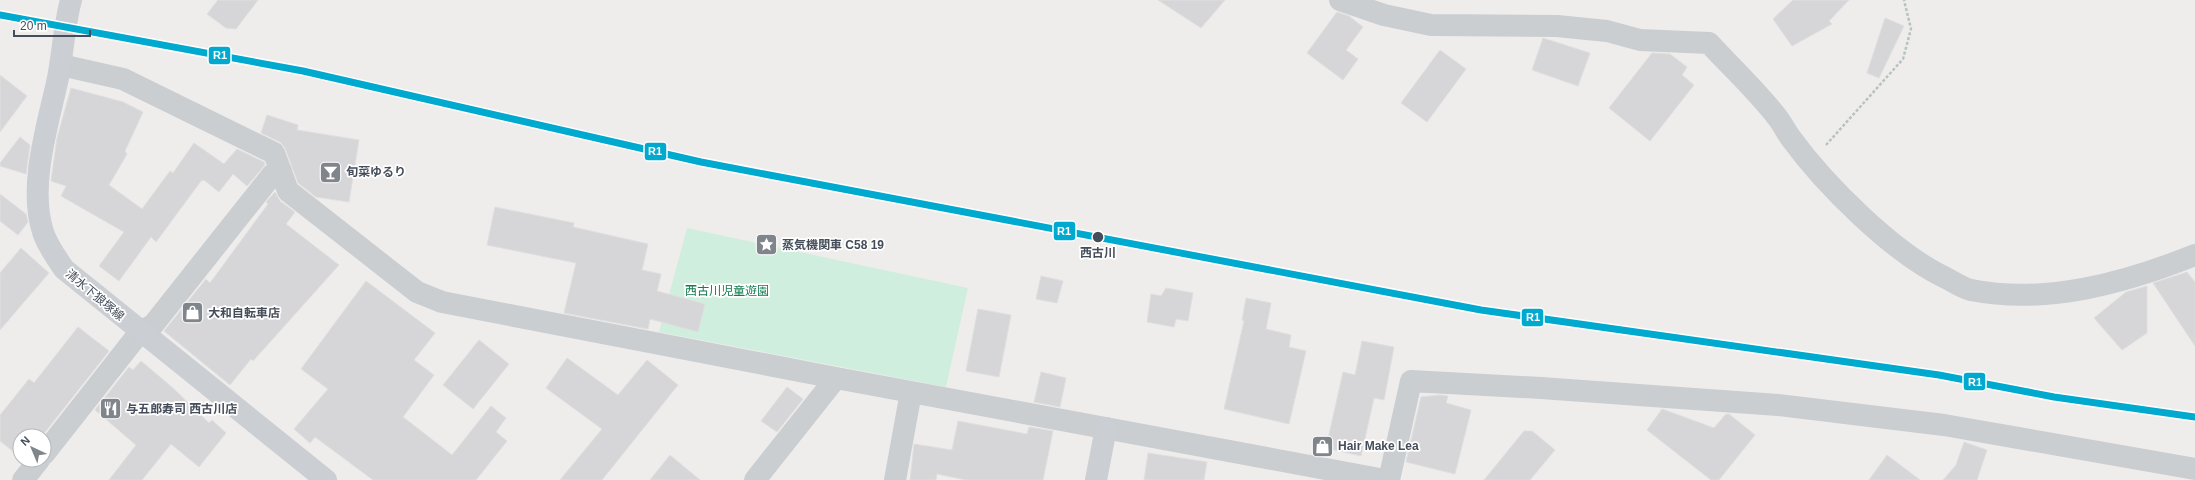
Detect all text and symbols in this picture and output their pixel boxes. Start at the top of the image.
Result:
scale bar [14,12,90,38]
text: 20 m [20,19,47,33]
line badge: R1 [208,46,231,65]
text: R1 [213,49,227,61]
line badge: R1 [644,142,667,161]
text: R1 [648,145,662,157]
bar icon: 旬菜ゆるり [318,159,344,185]
place label: 旬菜ゆるり [346,165,406,179]
line badge: R1 [1053,221,1076,241]
text: R1 [1057,225,1071,237]
marker: 西古川 [1091,230,1105,244]
place icon: 蒸気機関車 C58 19 [753,232,779,258]
place label: 蒸気機関車 C58 19 [782,238,884,252]
place label: 西古川 [1080,246,1116,260]
street label: 清水下狼塚線 [63,266,127,324]
park label: 西古川児童遊園 [685,284,769,298]
shop icon: 大和自転車店 [179,300,205,326]
place label: 大和自転車店 [208,306,280,320]
line badge: R1 [1521,308,1544,327]
text: R1 [1526,311,1540,323]
line badge: R1 [1963,372,1986,391]
text: R1 [1968,376,1982,388]
restaurant icon: 与五郎寿司 西古川店 [97,396,123,422]
place label: 与五郎寿司 西古川店 [126,402,237,416]
north arrow [12,428,52,468]
shop icon: Hair Make Lea [1309,433,1335,459]
text: N [18,434,32,448]
place label: Hair Make Lea [1338,439,1419,453]

